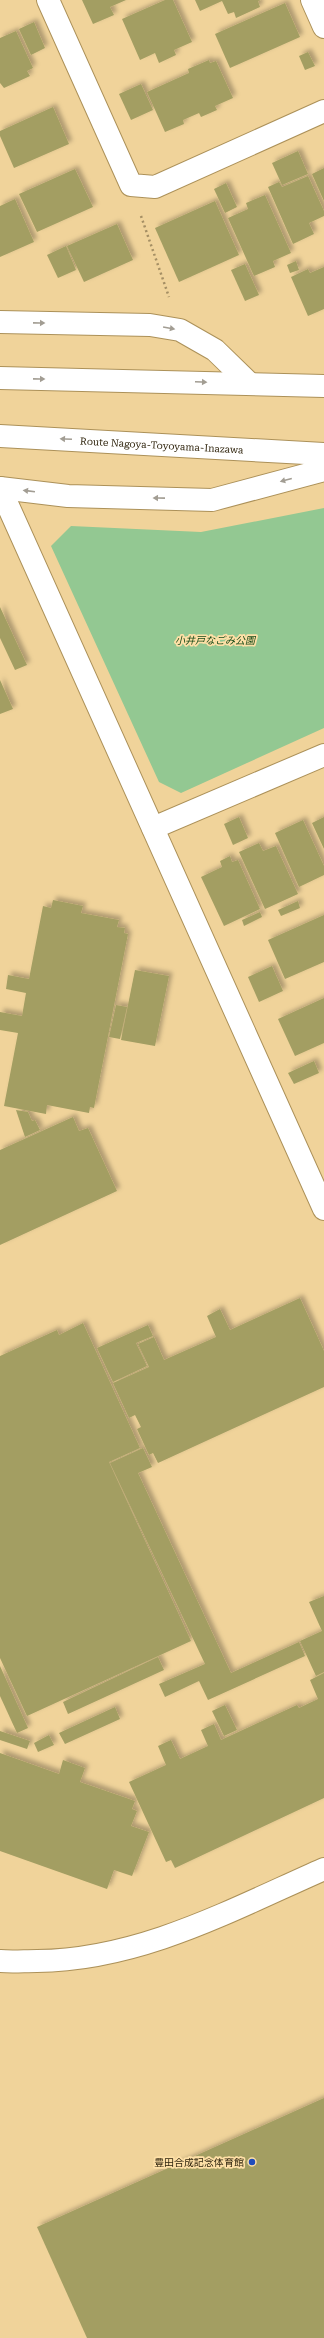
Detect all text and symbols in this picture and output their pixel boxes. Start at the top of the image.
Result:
one-way arrow [33,320,46,326]
one-way arrow [163,325,175,331]
one-way arrow [33,376,46,382]
one-way arrow [195,379,207,386]
one-way arrow [60,435,72,442]
street label: Route Nagoya-Toyoyama-Inazawa [80,435,244,456]
one-way arrow [280,477,292,483]
one-way arrow [23,488,35,495]
one-way arrow [153,495,165,502]
park label: 小井戸なごみ公園 [175,635,257,646]
place label: 豊田合成記念体育館 [154,2157,244,2168]
marker: 豊田合成記念体育館 [247,2157,257,2167]

